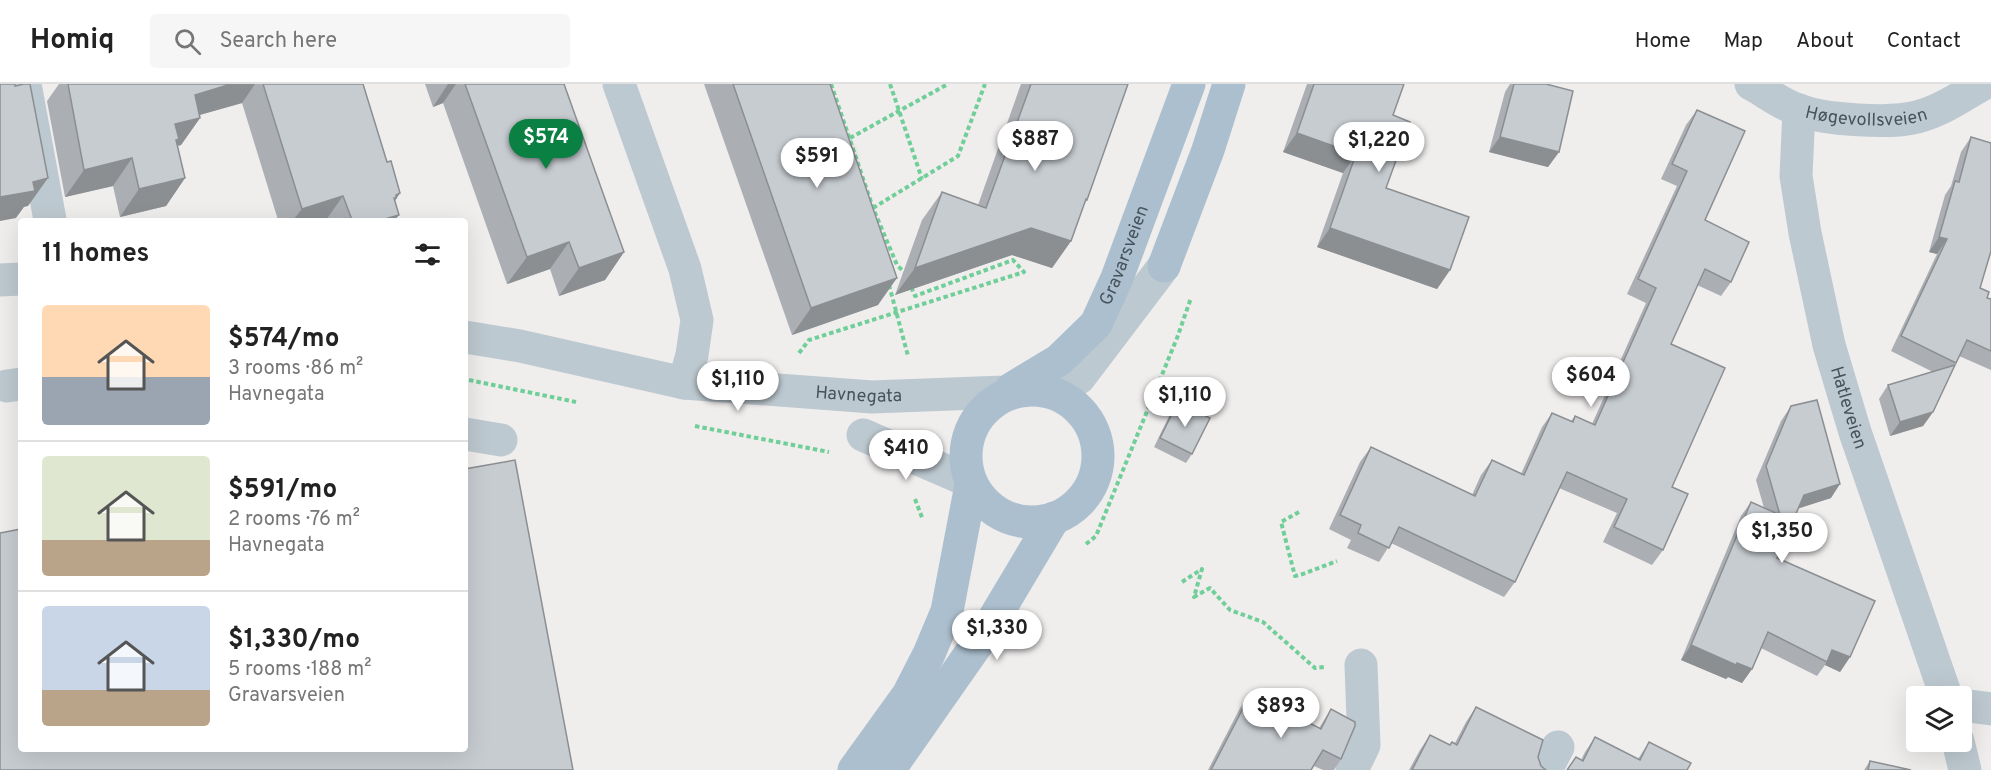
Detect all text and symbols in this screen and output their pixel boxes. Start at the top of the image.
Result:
search box [150,14,570,68]
text: Homiq [30,23,114,59]
icon: search [171,25,204,58]
text: Search here [219,28,337,55]
text: Home [1635,28,1691,55]
text: Map [1724,28,1763,55]
text: About [1796,28,1854,55]
text: Contact [1887,28,1961,55]
street label: Høgevollsveien [1803,101,1930,132]
pin: $574 [510,119,582,170]
pin: $887 [999,121,1071,172]
pin: $1,220 [1330,122,1428,173]
text: $574 [523,125,569,151]
text: $887 [1011,127,1059,153]
text: $1,220 [1348,128,1410,154]
pin: $591 [781,138,853,189]
text: $591 [795,144,839,170]
street label: Gravarsveien [1094,202,1154,309]
text: 11 homes [42,238,149,271]
icon: filters [411,238,444,271]
text: $574/mo [228,323,339,356]
icon: home [90,329,162,401]
text: 3 rooms · 86 m² [228,356,363,382]
pin: $604 [1555,357,1627,408]
pin: $1,110 [689,361,787,412]
text: $604 [1566,363,1616,389]
street label: Hatleveien [1825,364,1872,452]
text: $1,110 [711,367,765,393]
pin: $1,110 [1136,377,1234,428]
street label: Havnegata [814,381,902,409]
text: Havnegata [228,382,325,408]
text: $1,110 [1158,383,1212,409]
pin: $410 [870,430,942,481]
text: $410 [883,436,929,462]
text: $591/mo [228,474,337,507]
icon: home [90,480,162,552]
text: 2 rooms · 76 m² [228,507,360,533]
pin: $1,350 [1733,513,1831,564]
text: $1,350 [1751,519,1813,545]
text: Havnegata [228,533,325,559]
pin: $1,330 [948,610,1046,661]
text: $1,330 [966,616,1028,642]
text: $1,330/mo [228,624,360,657]
icon: home [90,630,162,702]
text: 5 rooms · 188 m² [228,657,371,683]
text: Gravarsveien [228,683,345,709]
map controls [1906,686,1972,752]
button: layers [1906,686,1972,752]
pin: $893 [1245,688,1317,739]
text: $893 [1257,694,1305,720]

